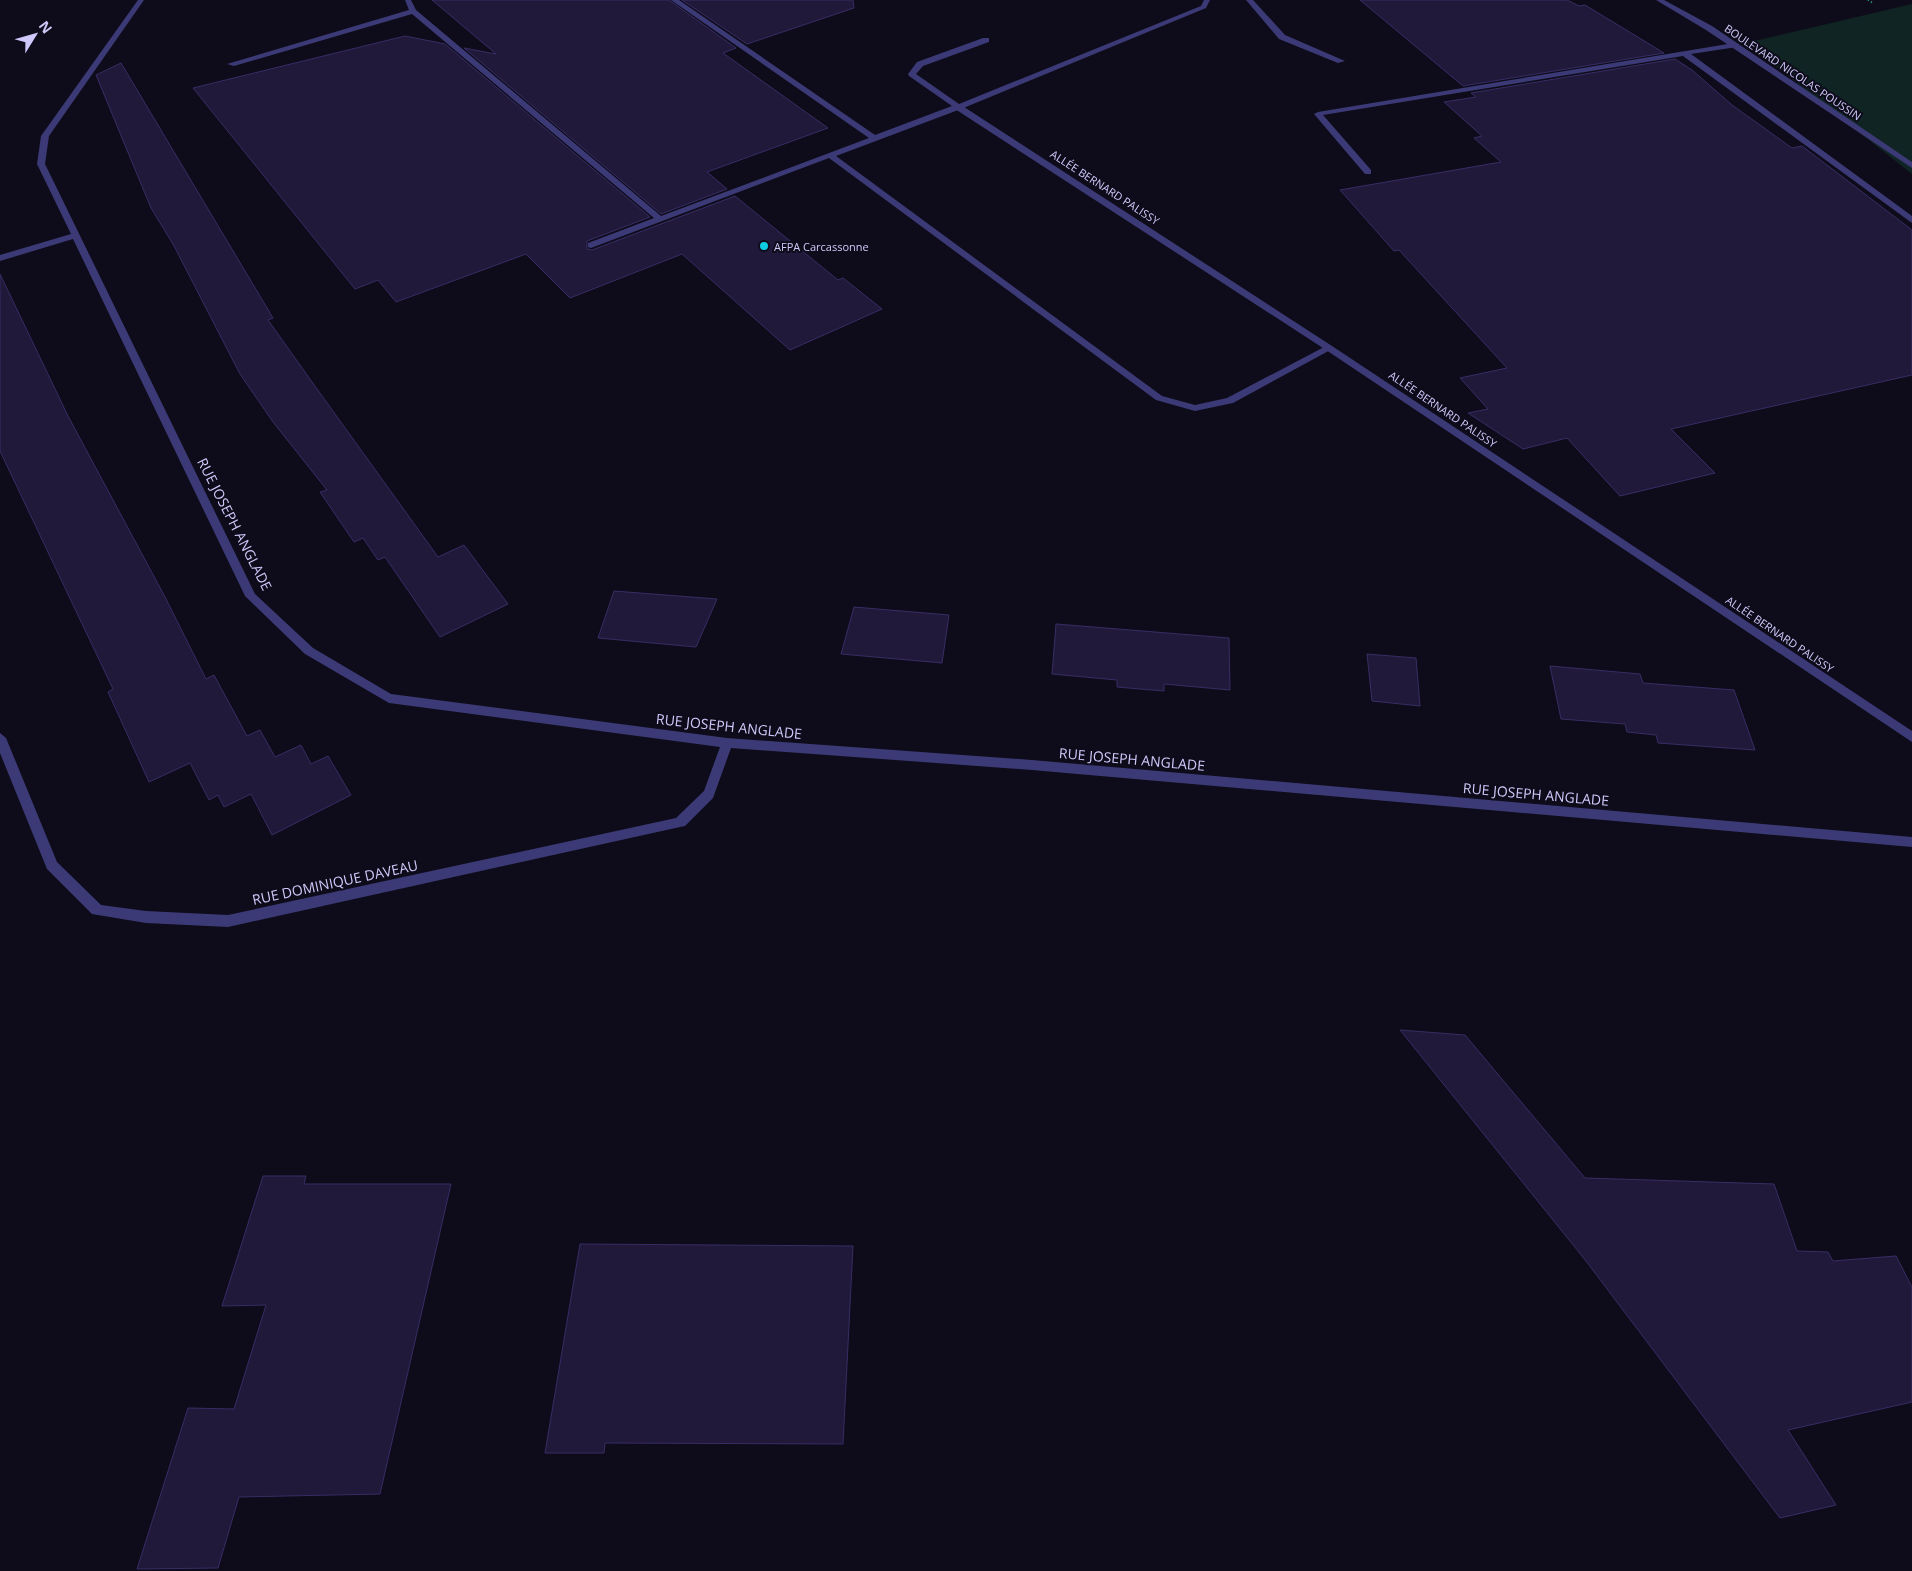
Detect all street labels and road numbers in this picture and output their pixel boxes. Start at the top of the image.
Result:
street label: BOULEVARD NICOLAS POUSSIN [1722,21,1864,123]
street label: ALLÉE BERNARD PALISSY [1048,146,1163,228]
street label: ALLÉE BERNARD PALISSY [1386,367,1501,451]
street label: RUE JOSEPH ANGLADE [193,454,277,594]
street label: ALLÉE BERNARD PALISSY [1723,592,1838,676]
street label: RUE JOSEPH ANGLADE [655,709,803,743]
street label: RUE JOSEPH ANGLADE [1058,743,1206,775]
street label: RUE JOSEPH ANGLADE [1462,778,1610,810]
street label: RUE DOMINIQUE DAVEAU [250,855,420,909]

